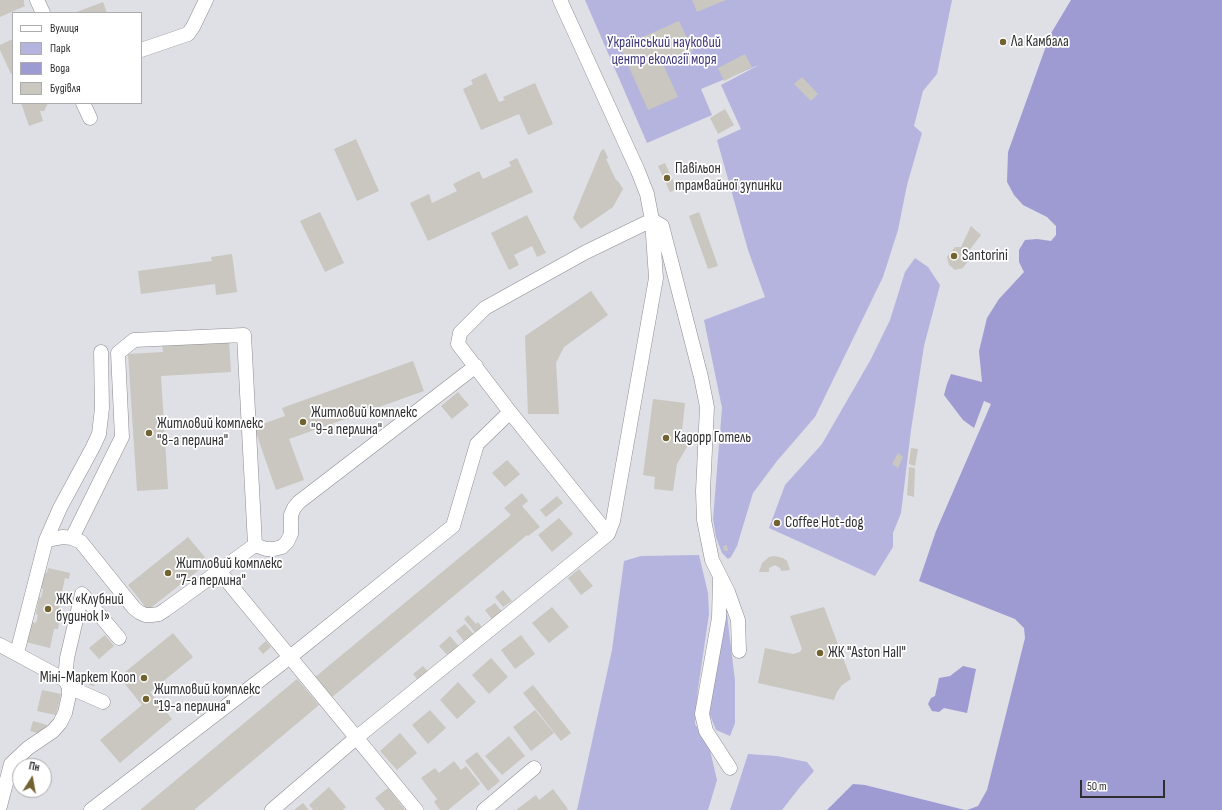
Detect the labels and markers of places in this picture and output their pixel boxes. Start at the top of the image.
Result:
place label: Ла Камбала [1011,33,1069,51]
marker: Ла Камбала [998,37,1008,47]
place label: Павільон трамвайної зупинки [675,160,782,195]
marker: Павільон трамвайної зупинки [662,173,672,183]
place label: Santorini [962,247,1008,265]
marker: Santorini [949,251,959,261]
place label: Житловий комплекс "9-а перлина" [311,404,418,439]
place label: Житловий комплекс "8-а перлина" [157,415,264,450]
marker: Житловий комплекс "9-а перлина" [298,417,308,427]
marker: Житловий комплекс "8-а перлина" [144,428,154,438]
place label: Кадорр Готель [674,429,751,447]
marker: Кадорр Готель [661,433,671,443]
place label: Coffee Hot-dog [785,514,863,532]
marker: Coffee Hot-dog [772,518,782,528]
place label: Житловий комплекс "7-а перлина" [176,555,283,590]
marker: Житловий комплекс "7-а перлина" [163,568,173,578]
place label: ЖК «Клубний будинок I» [56,591,124,626]
marker: ЖК «Клубний будинок I» [43,604,53,614]
place label: ЖК "Aston Hall" [828,644,906,662]
marker: ЖК "Aston Hall" [815,648,825,658]
place label: Міні-Маркет Кооп [40,669,136,687]
marker: Міні-Маркет Кооп [139,673,149,683]
place label: Житловий комплекс "19-а перлина" [154,681,261,716]
marker: Житловий комплекс "19-а перлина" [141,694,151,704]

